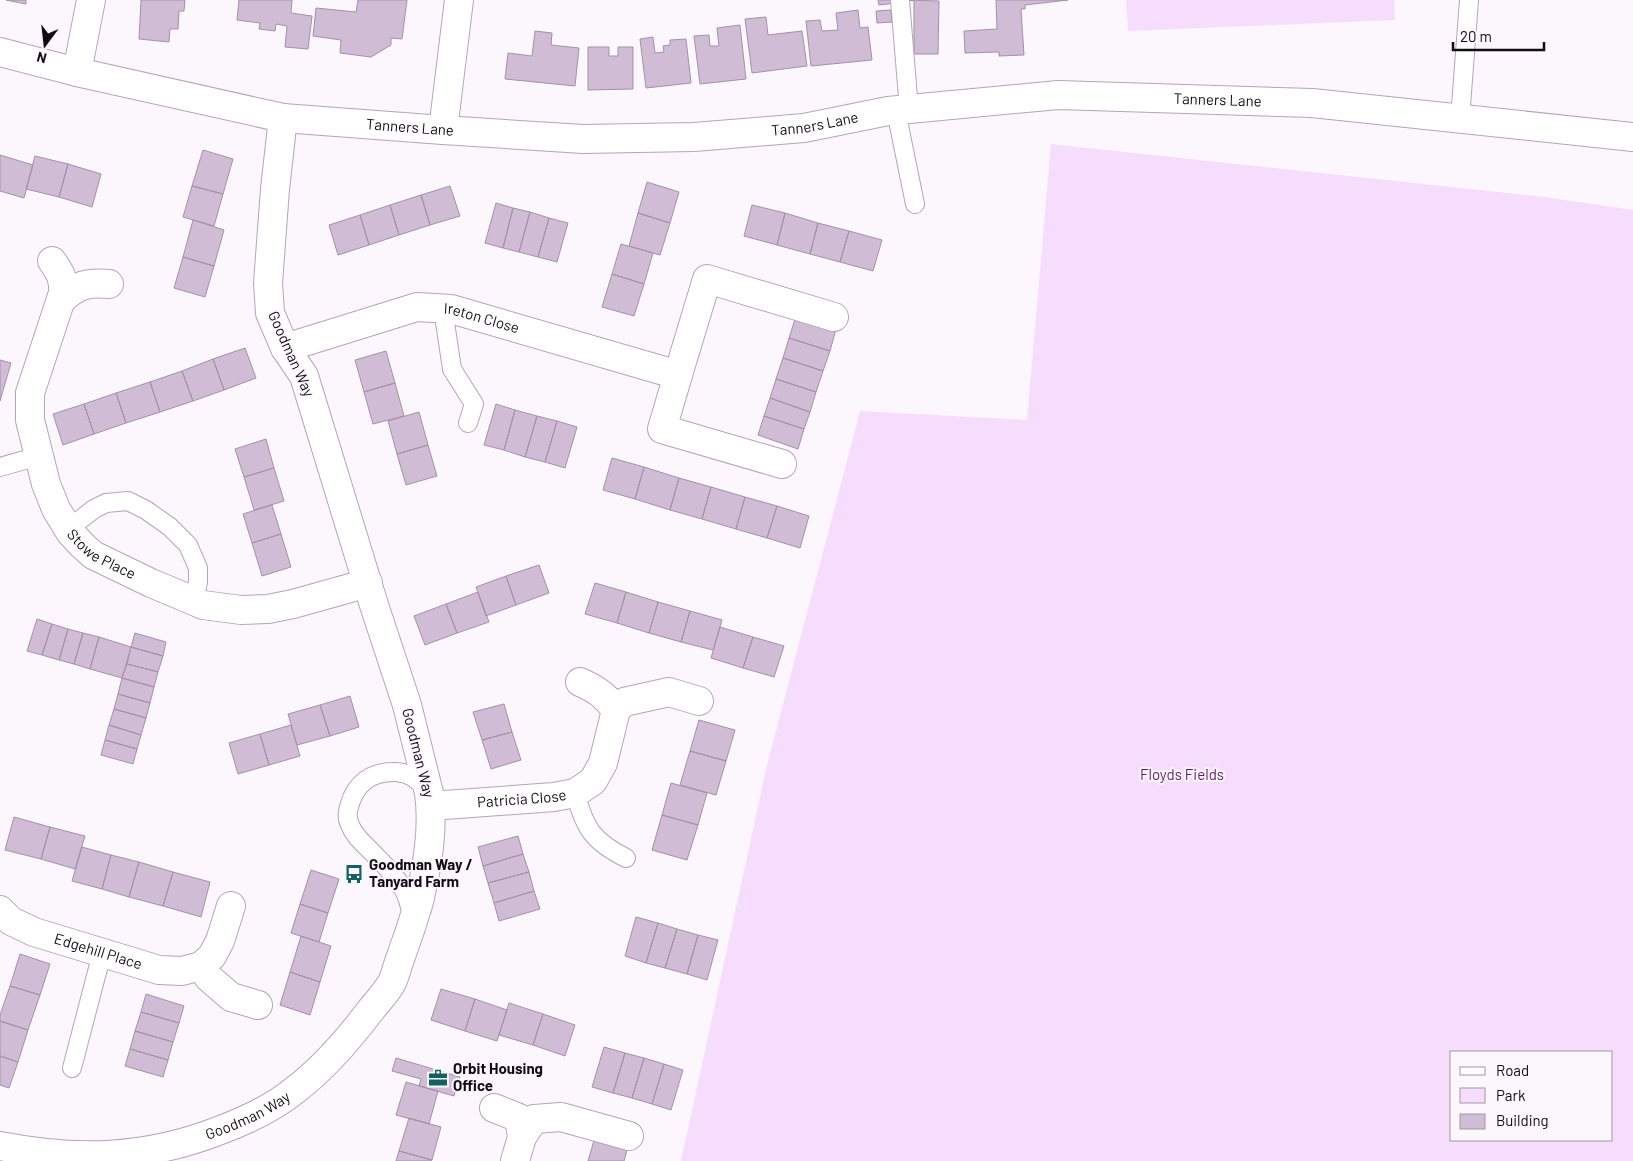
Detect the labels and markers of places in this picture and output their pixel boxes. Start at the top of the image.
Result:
place label: Goodman Way / Tanyard Farm [369,855,473,890]
bus stop icon: Goodman Way / Tanyard Farm [343,863,365,885]
place label: Orbit Housing Office [453,1059,543,1094]
office icon: Orbit Housing Office [427,1067,449,1089]

